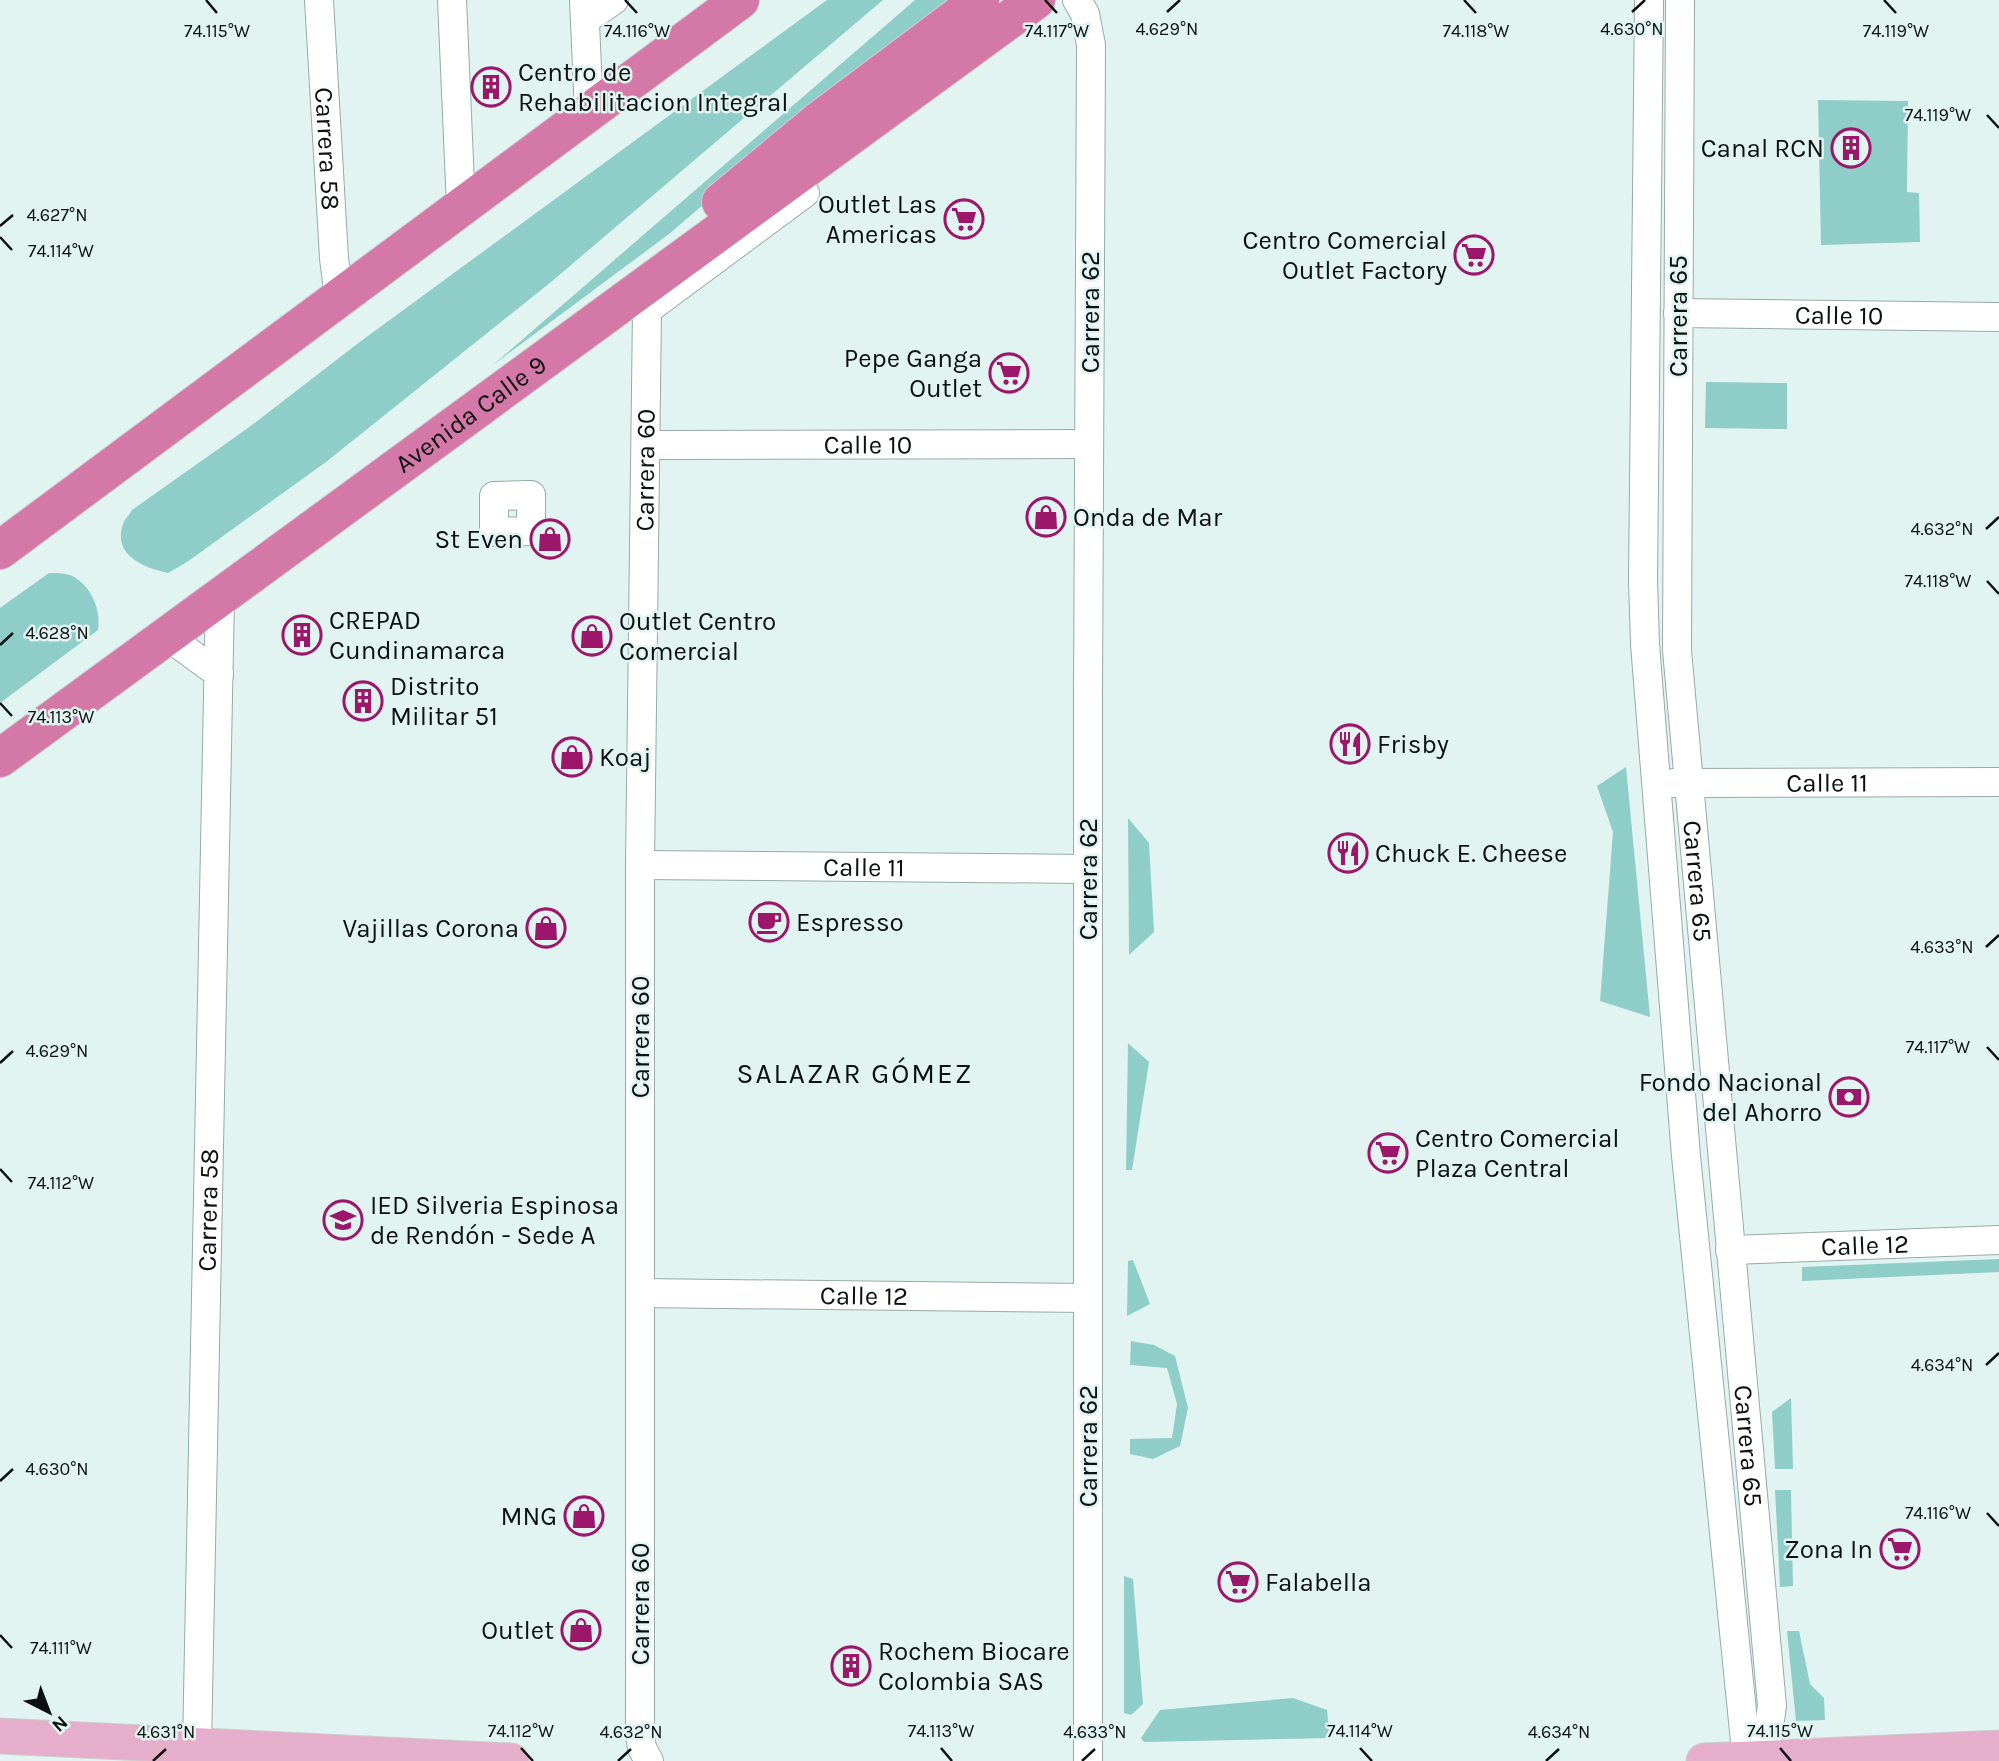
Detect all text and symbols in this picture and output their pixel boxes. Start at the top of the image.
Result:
text: 4.629°N [1136,18,1198,40]
text: 4.630°N [1600,18,1664,40]
text: 74.115°W [184,20,250,42]
text: 74.116°W [604,20,670,42]
text: 74.117°W [1025,20,1089,42]
text: 74.118°W [1443,20,1509,42]
text: 74.119°W [1863,20,1929,42]
place label: Centro de Rehabilitacion Integral [518,57,789,118]
building icon: Centro de Rehabilitacion Integral [470,66,512,108]
street label: Carrera 58 [308,86,346,211]
text: 74.119°W [1905,104,1971,126]
building icon: Canal RCN [1830,127,1872,169]
place label: Canal RCN [1701,133,1824,164]
place label: Outlet Las Americas [818,189,937,250]
supermarket icon: Outlet Las Americas [943,198,985,240]
text: 4.627°N [27,204,87,226]
place label: Centro Comercial Outlet Factory [1242,225,1447,286]
supermarket icon: Centro Comercial Outlet Factory [1453,234,1495,276]
text: 74.114°W [28,240,94,262]
street label: Carrera 62 [1075,251,1106,373]
street label: Carrera 65 [1663,255,1694,377]
street label: Calle 10 [1795,299,1883,332]
place label: Pepe Ganga Outlet [844,343,982,404]
street label: Avenida Calle 9 [389,349,552,480]
supermarket icon: Pepe Ganga Outlet [988,352,1030,394]
street label: Carrera 60 [629,408,662,531]
street label: Calle 10 [824,429,912,461]
shop icon: Onda de Mar [1025,496,1067,538]
place label: Onda de Mar [1073,502,1223,533]
shop icon: St Even [529,518,571,560]
text: 4.632°N [1910,518,1974,540]
place label: St Even [435,524,523,555]
text: 74.118°W [1905,570,1971,592]
place label: CREPAD Cundinamarca [329,605,505,666]
place label: Outlet Centro Comercial [619,606,776,667]
building icon: CREPAD Cundinamarca [281,614,323,656]
shop icon: Outlet Centro Comercial [571,615,613,657]
text: 4.628°N [25,622,89,644]
place label: Distrito Militar 51 [390,671,498,732]
building icon: Distrito Militar 51 [342,680,384,722]
text: 74.113°W [28,706,94,728]
restaurant icon: Frisby [1329,723,1371,765]
place label: Frisby [1377,729,1449,760]
shop icon: Koaj [551,736,593,778]
place label: Koaj [599,742,651,773]
street label: Calle 11 [1786,767,1868,799]
street label: Carrera 62 [1073,818,1104,940]
street label: Carrera 65 [1676,819,1718,943]
restaurant icon: Chuck E. Cheese [1327,832,1369,874]
place label: Chuck E. Cheese [1375,838,1567,869]
street label: Calle 11 [823,852,905,883]
cafe icon: Espresso [748,901,790,943]
shop icon: Vajillas Corona [525,907,567,949]
place label: Espresso [796,907,904,938]
place label: Vajillas Corona [343,913,519,944]
text: 4.633°N [1910,936,1974,958]
street label: Carrera 60 [625,976,656,1098]
text: 74.117°W [1906,1036,1970,1058]
text: 4.629°N [26,1040,88,1062]
district label: SALAZAR GÓMEZ [737,1057,973,1090]
place label: Fondo Nacional del Ahorro [1639,1067,1822,1128]
bank icon: Fondo Nacional del Ahorro [1828,1076,1870,1118]
place label: Centro Comercial Plaza Central [1415,1123,1620,1184]
supermarket icon: Centro Comercial Plaza Central [1367,1132,1409,1174]
street label: Carrera 58 [191,1148,225,1272]
text: 74.112°W [28,1172,94,1194]
place label: IED Silveria Espinosa de Rendón - Sede A [370,1190,619,1251]
school or university icon: IED Silveria Espinosa de Rendón - Sede A [322,1199,364,1241]
street label: Calle 12 [1820,1228,1910,1263]
street label: Calle 12 [820,1280,908,1312]
text: 4.634°N [1911,1354,1973,1376]
street label: Carrera 65 [1727,1384,1769,1508]
street label: Carrera 62 [1073,1385,1104,1507]
text: 4.630°N [25,1458,89,1480]
shop icon: MNG [563,1495,605,1537]
place label: MNG [500,1501,557,1532]
text: 74.116°W [1905,1502,1971,1524]
supermarket icon: Zona In [1879,1528,1921,1570]
place label: Zona In [1784,1534,1873,1565]
street label: Carrera 60 [625,1543,656,1665]
supermarket icon: Falabella [1217,1561,1259,1603]
place label: Falabella [1265,1567,1372,1598]
shop icon: Outlet [560,1609,602,1651]
place label: Outlet [481,1615,554,1646]
place label: Rochem Biocare Colombia SAS [878,1636,1070,1697]
text: 74.111°W [30,1637,92,1659]
building icon: Rochem Biocare Colombia SAS [830,1645,872,1687]
north arrow [14,1677,84,1747]
text: N [47,1711,72,1737]
text: 74.112°W [488,1720,554,1742]
text: 74.113°W [908,1720,974,1742]
text: 74.114°W [1327,1720,1393,1742]
text: 74.115°W [1747,1720,1813,1742]
text: 4.631°N [137,1721,195,1743]
text: 4.632°N [599,1721,663,1743]
text: 4.633°N [1063,1721,1127,1743]
text: 4.634°N [1528,1721,1590,1743]

